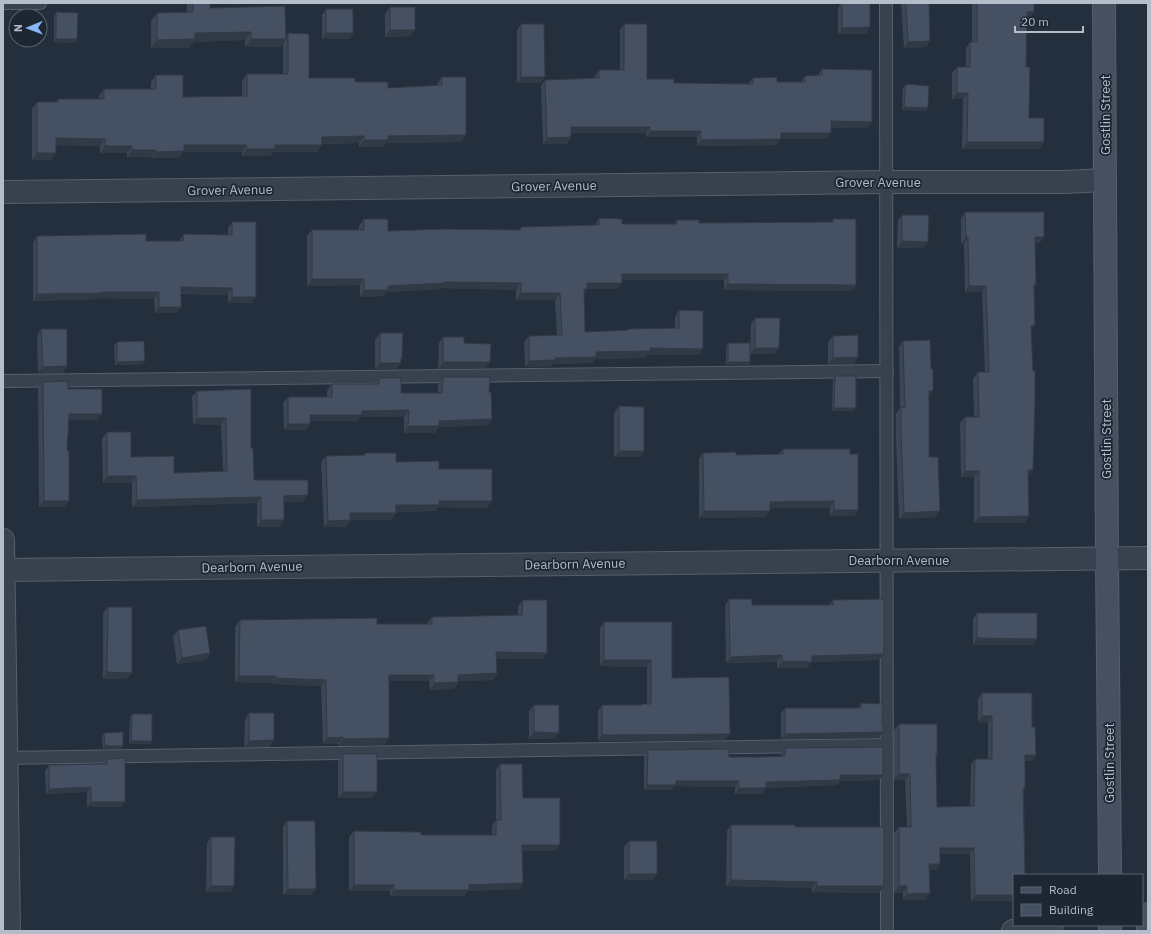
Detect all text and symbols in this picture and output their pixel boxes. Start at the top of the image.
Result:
north arrow [8,8,48,48]
scale bar [1015,8,1083,34]
text: 20 m [1021,14,1049,29]
text: N [11,24,25,32]
street label: Gostlin Street [1097,75,1114,155]
street label: Grover Avenue [835,174,921,191]
street label: Grover Avenue [511,177,597,195]
street label: Grover Avenue [187,181,273,199]
street label: Gostlin Street [1098,399,1115,479]
street label: Dearborn Avenue [848,552,950,569]
street label: Dearborn Avenue [524,555,626,573]
street label: Dearborn Avenue [201,558,303,576]
street label: Gostlin Street [1101,723,1118,803]
legend [1013,874,1143,926]
text: Road [1049,882,1077,897]
text: Building [1049,902,1094,917]

